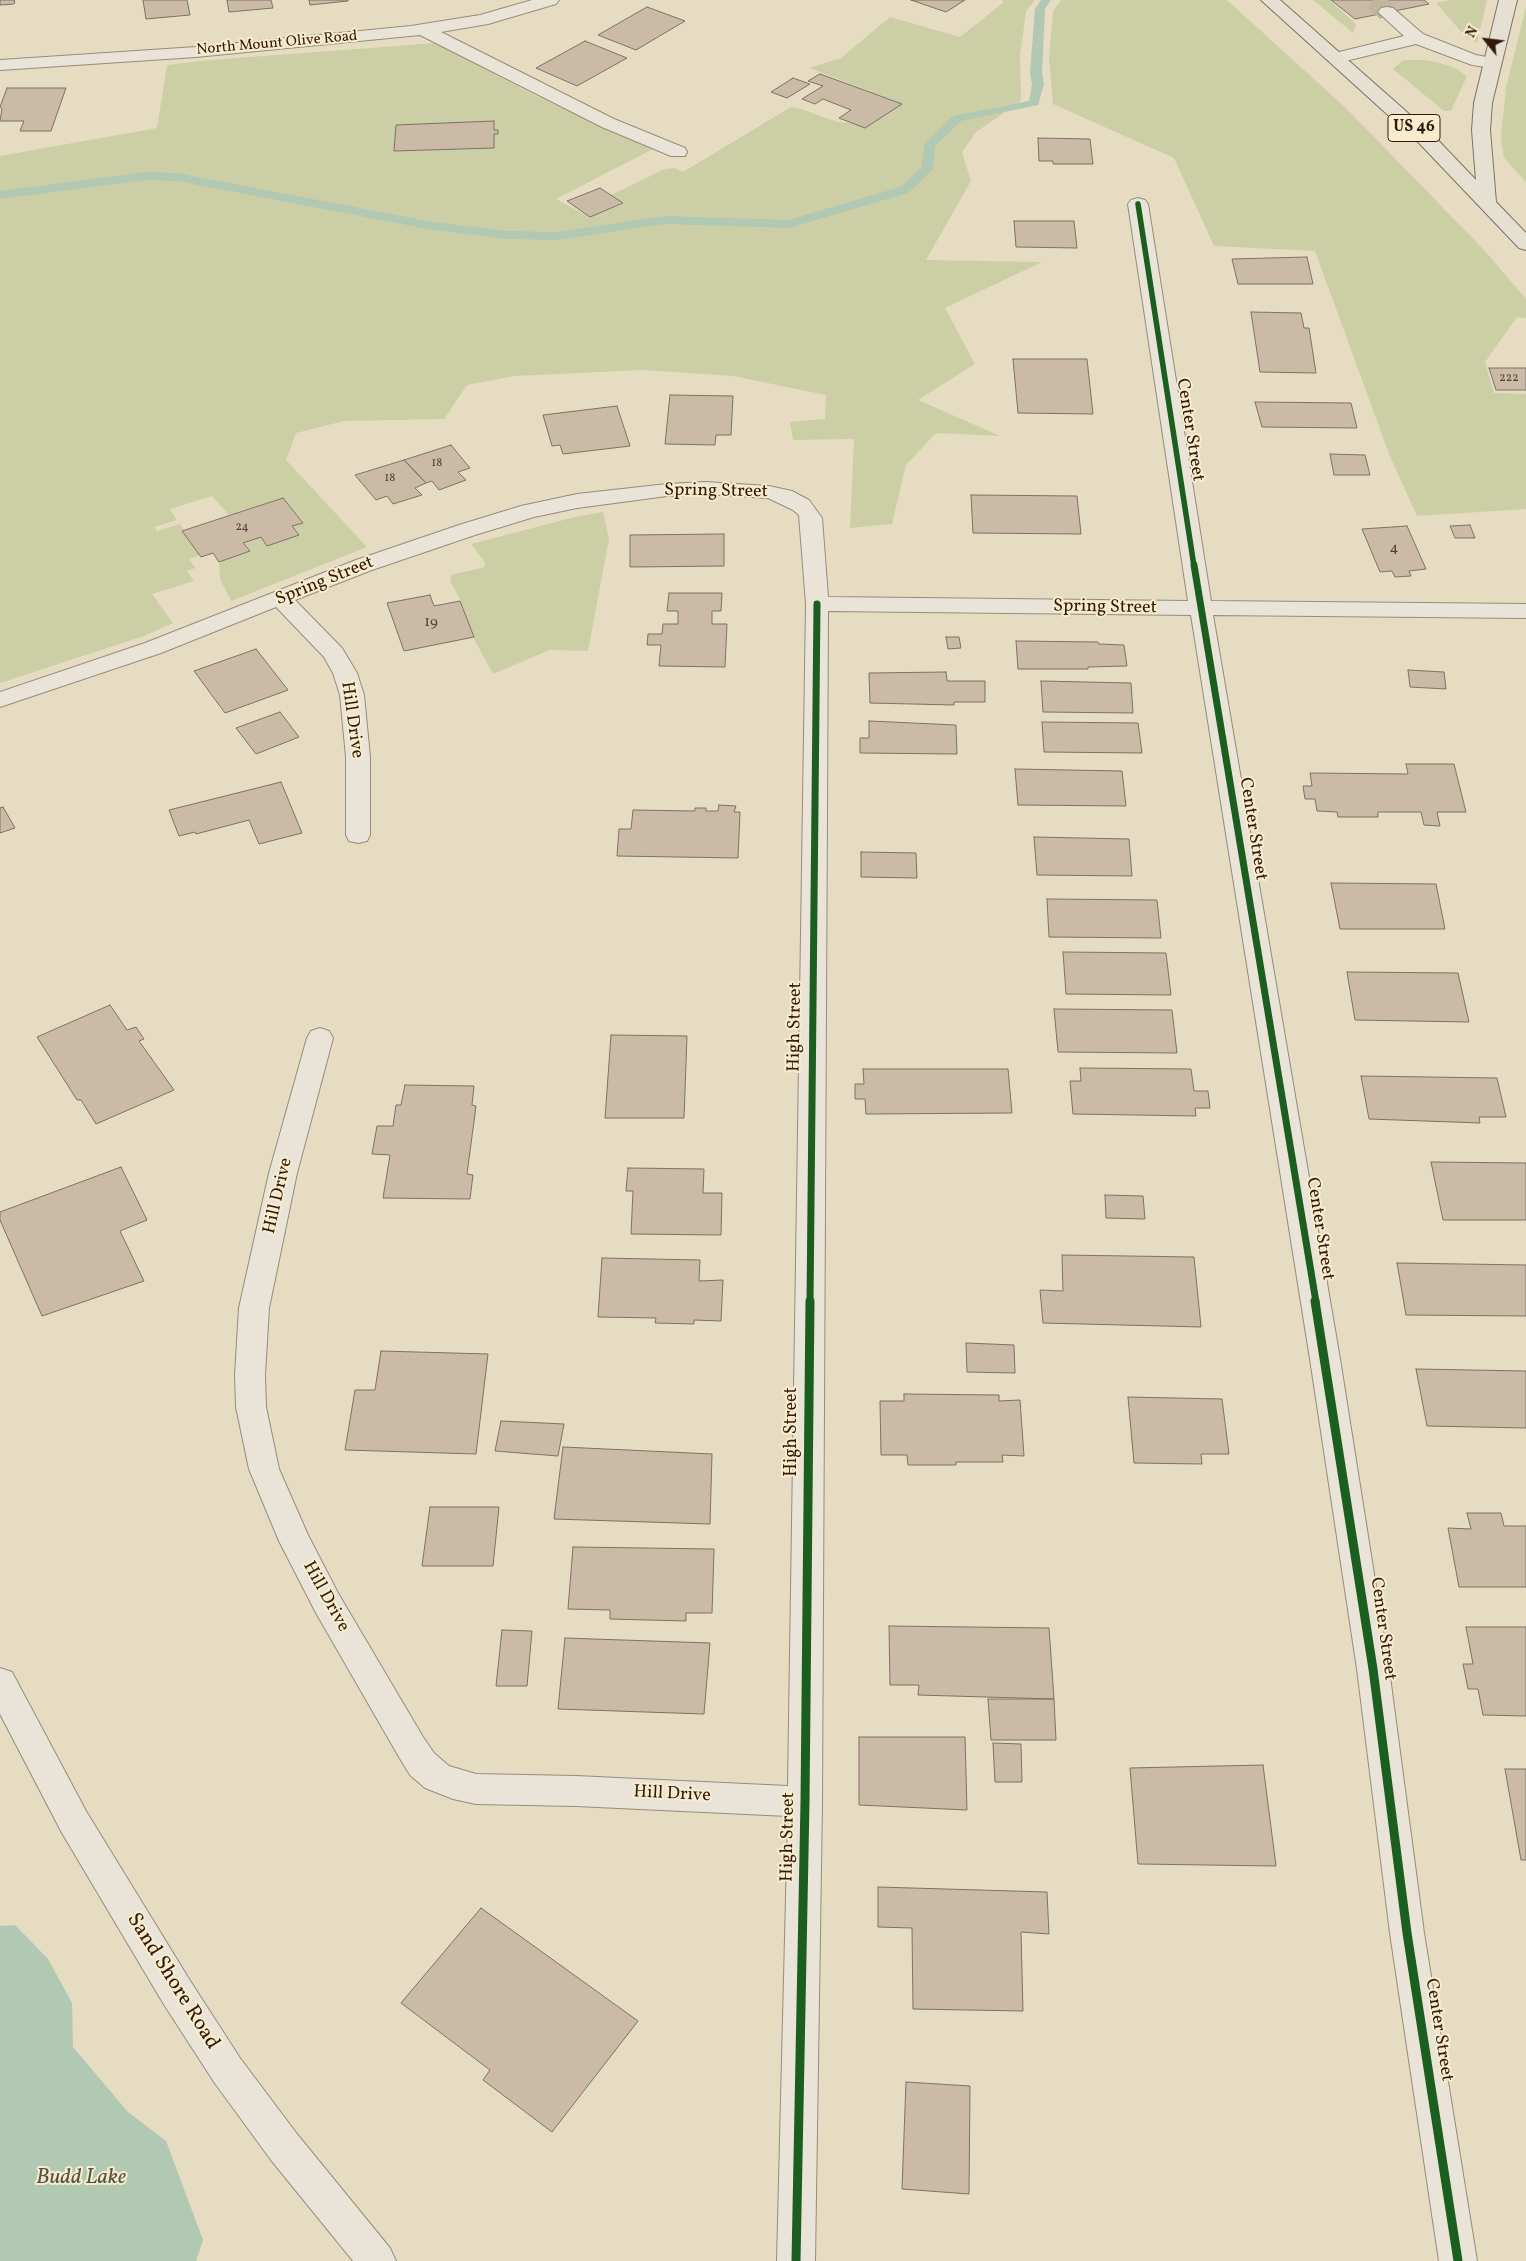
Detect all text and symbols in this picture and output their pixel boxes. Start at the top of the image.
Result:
north arrow [1461,15,1511,65]
text: N [1462,23,1483,42]
street label: North Mount Olive Road [196,28,358,60]
road number: US 46 [1388,115,1440,142]
house number: 222 [1499,372,1519,386]
street label: Center Street [1170,377,1208,483]
house number: 18 [432,457,442,471]
house number: 18 [385,472,395,486]
street label: Spring Street [664,480,768,504]
house number: 24 [235,521,249,535]
house number: 4 [1390,540,1398,558]
street label: Spring Street [273,553,377,611]
street label: Spring Street [1053,596,1157,620]
house number: 19 [424,614,438,632]
street label: Hill Drive [335,680,367,760]
street label: Center Street [1233,776,1271,882]
street label: High Street [784,982,808,1072]
street label: Hill Drive [260,1156,298,1236]
street label: Center Street [1300,1176,1338,1282]
street label: High Street [782,1387,804,1477]
street label: Hill Drive [297,1558,353,1636]
street label: Center Street [1364,1576,1400,1682]
street label: Hill Drive [633,1782,711,1808]
street label: High Street [777,1792,801,1882]
street label: Sand Shore Road [120,1909,224,2055]
street label: Center Street [1419,1977,1457,2083]
water label: Budd Lake [36,2166,126,2192]

